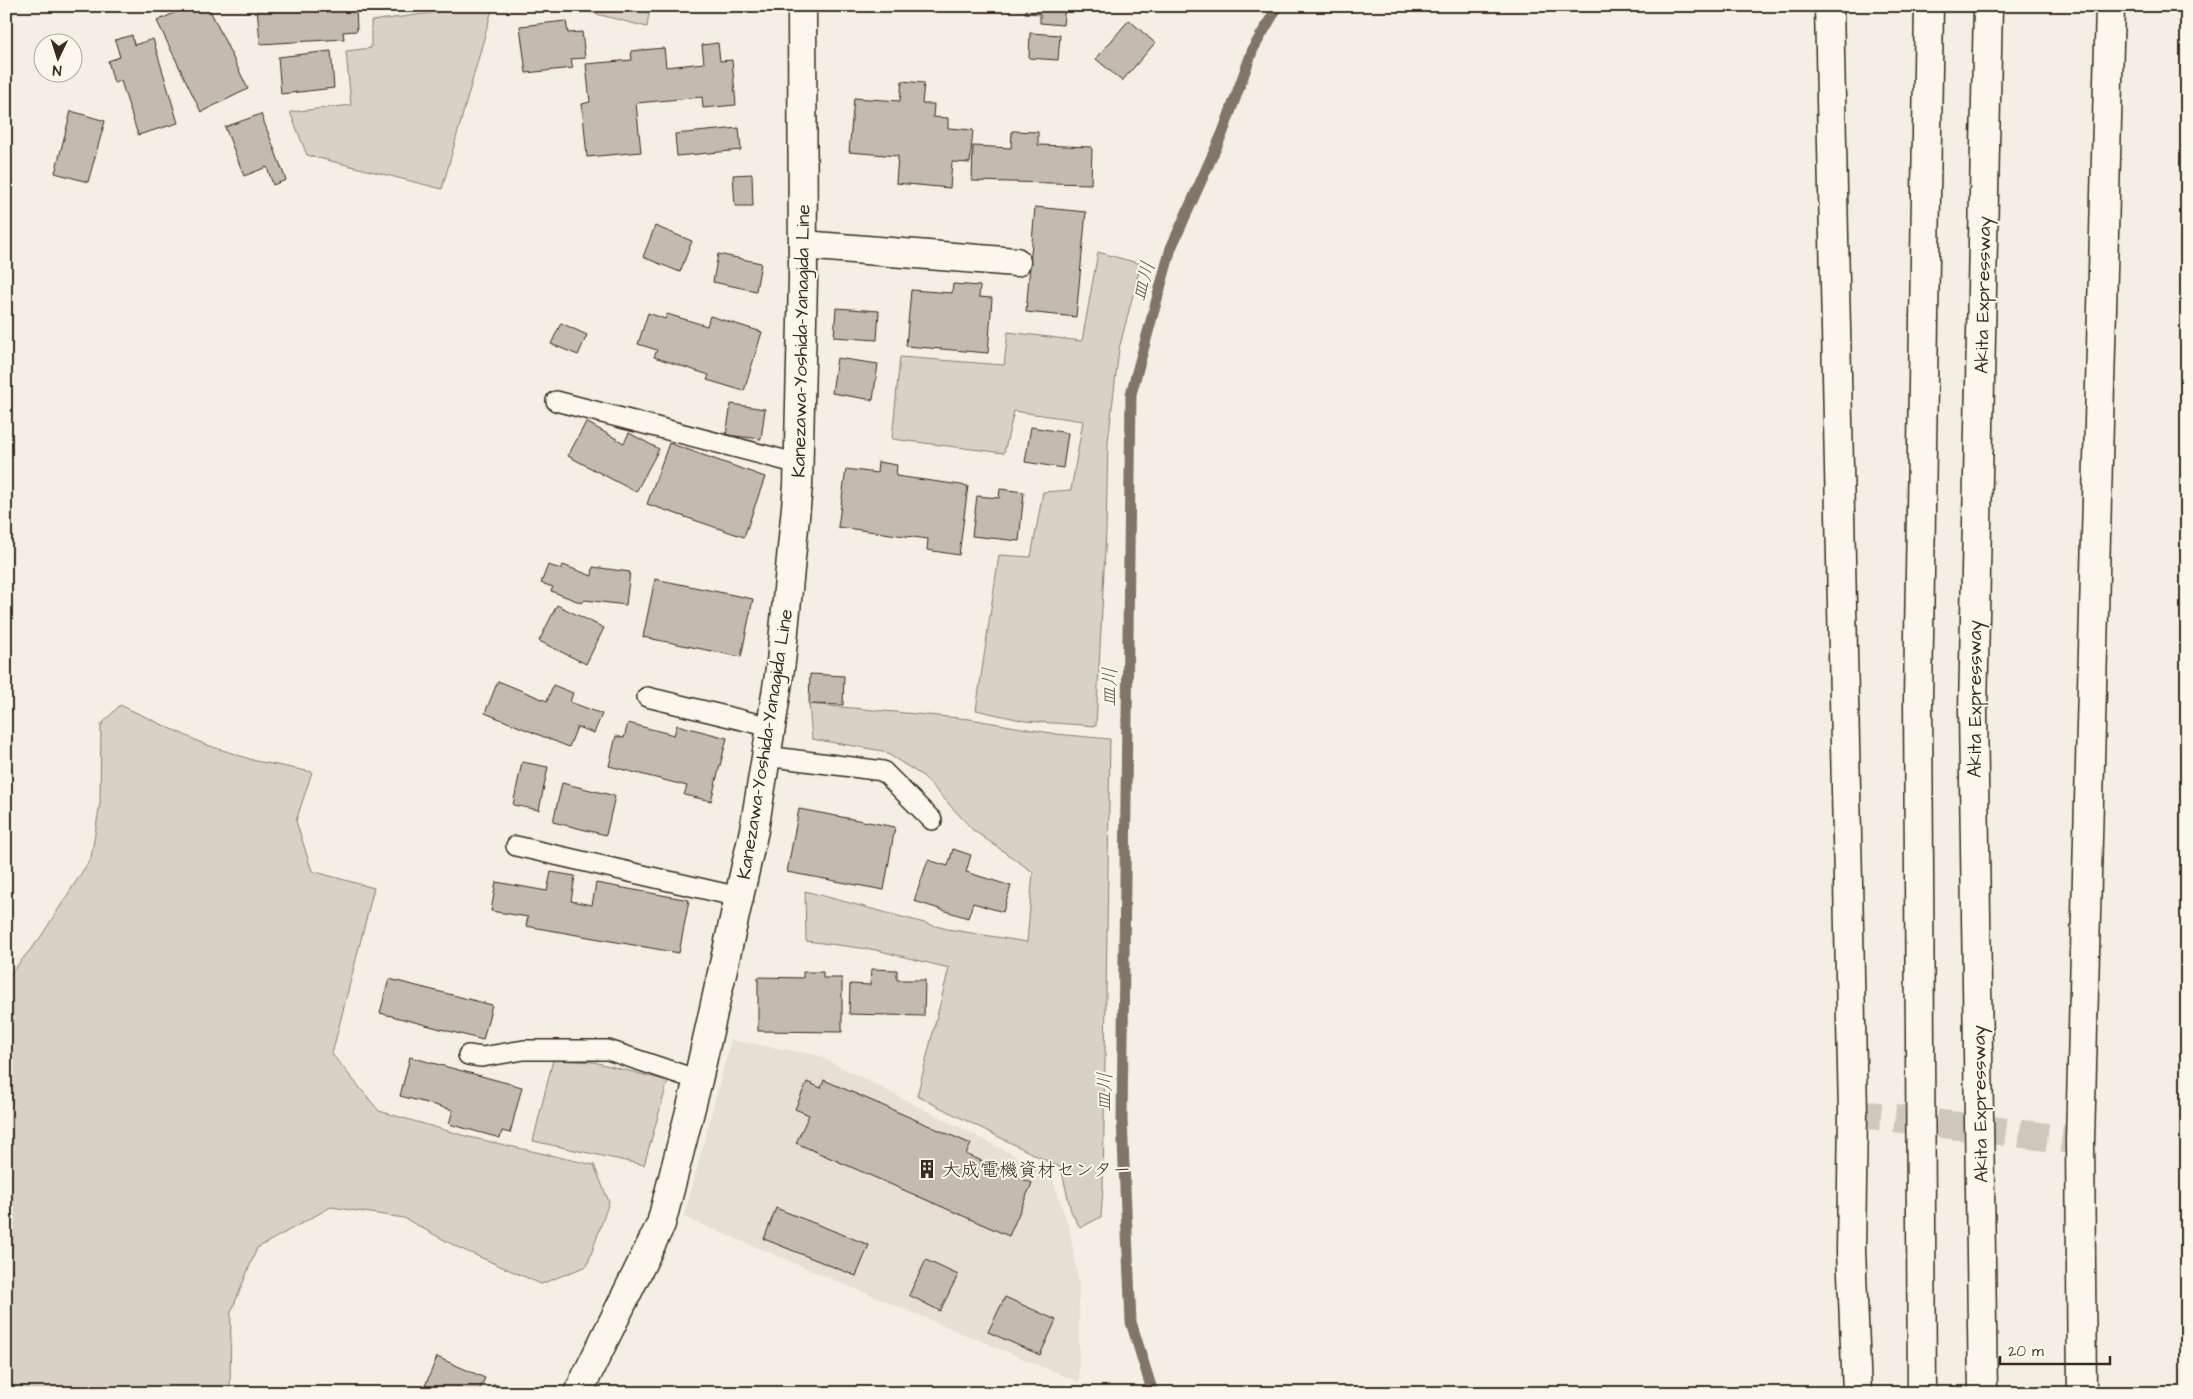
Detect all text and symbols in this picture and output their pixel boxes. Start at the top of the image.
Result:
north arrow [32,32,82,82]
text: N [52,60,62,80]
street label: Kanezawa-Yoshida-Yanagida Line [786,204,818,478]
street label: Akita Expressway [1969,215,1999,374]
water label: 皿川 [1125,258,1163,304]
street label: Kanezawa-Yoshida-Yanagida Line [731,607,801,882]
street label: Akita Expressway [1962,620,1990,778]
water label: 皿川 [1096,667,1124,707]
street label: Akita Expressway [1966,1024,1996,1183]
water label: 皿川 [1091,1072,1119,1112]
place label: 大成電機資材センター [942,1157,1131,1184]
building icon: 大成電機資材センター [916,1158,938,1180]
scale bar [2000,1334,2110,1366]
text: 20 m [2008,1341,2044,1362]

